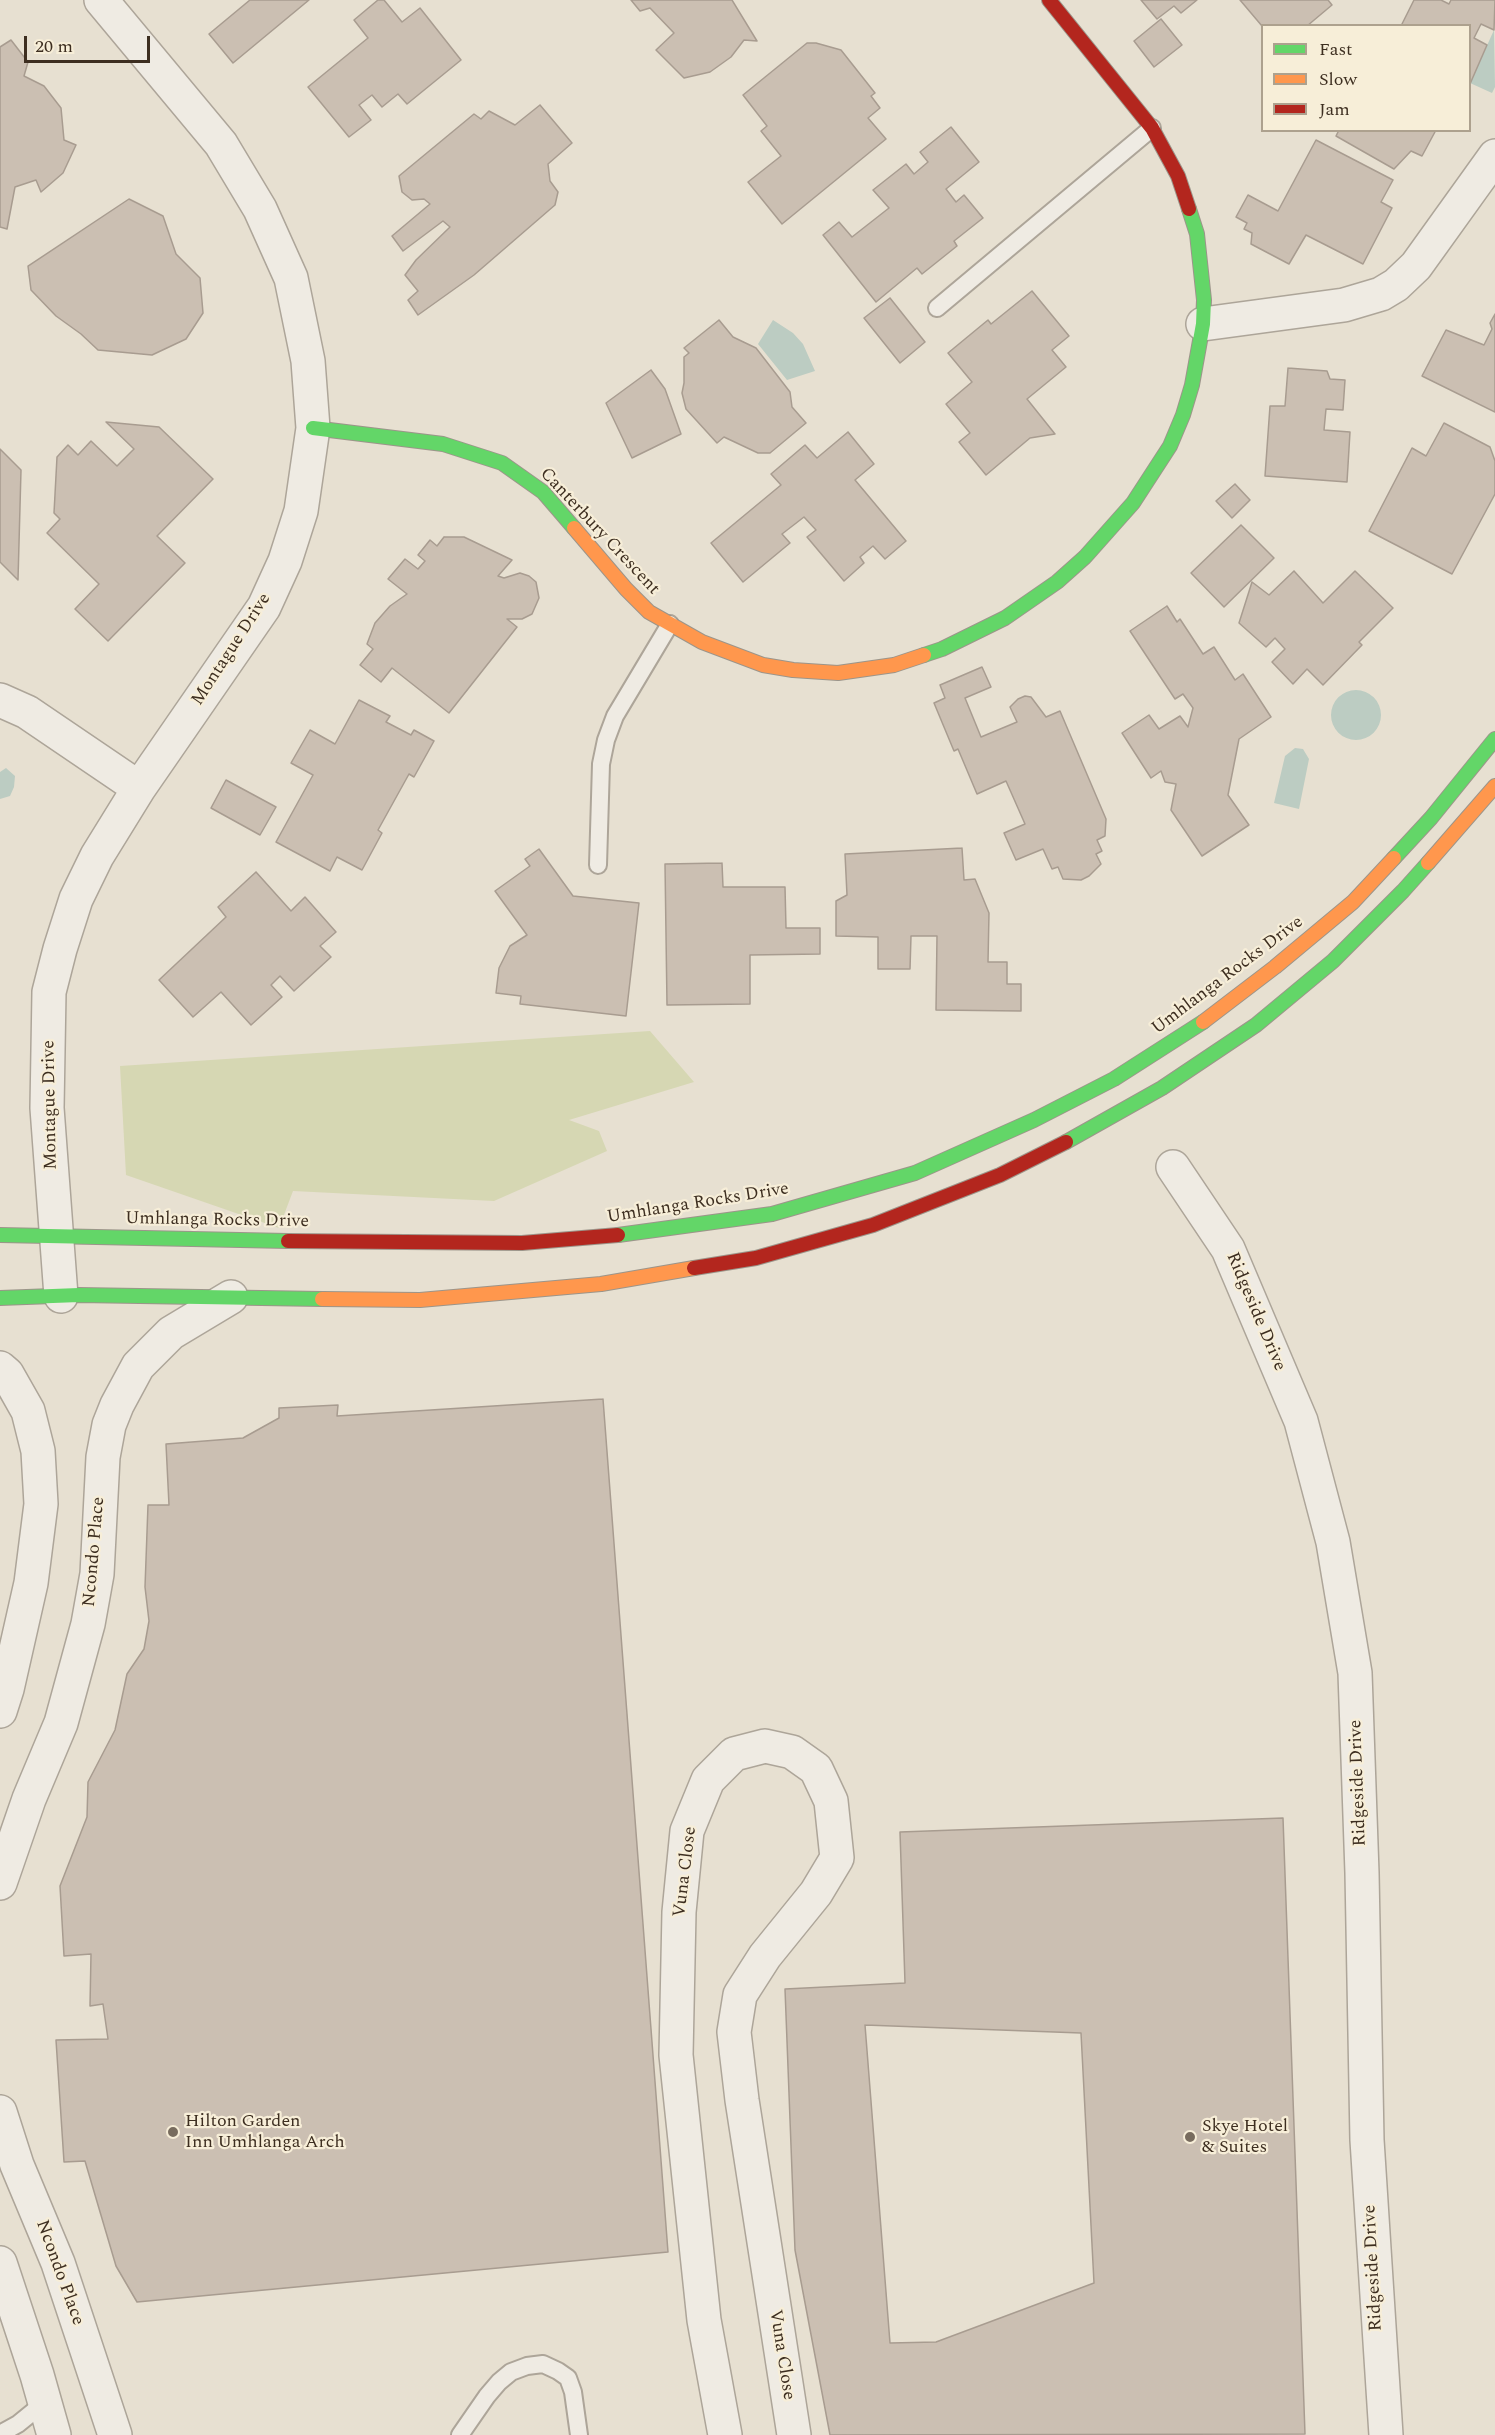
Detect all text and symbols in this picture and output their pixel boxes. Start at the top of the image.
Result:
scale bar [27,24,153,62]
legend [1261,24,1471,132]
text: 20 m [35,33,73,60]
text: Fast [1319,36,1352,63]
text: Slow [1319,66,1357,93]
text: Jam [1319,96,1350,123]
street label: Canterbury Crescent [535,464,663,600]
street label: Montague Drive [188,590,276,710]
street label: Umhlanga Rocks Drive [1148,912,1308,1040]
street label: Montague Drive [39,1040,63,1170]
street label: Umhlanga Rocks Drive [605,1179,791,1229]
street label: Umhlanga Rocks Drive [125,1209,309,1233]
street label: Ridgeside Drive [1220,1249,1290,1375]
street label: Ncondo Place [79,1496,111,1608]
street label: Ridgeside Drive [1346,1719,1372,1847]
street label: Vuna Close [670,1825,702,1919]
place label: Hilton Garden Inn Umhlanga Arch [185,2111,345,2154]
place label: Skye Hotel & Suites [1202,2116,1288,2158]
marker: Hilton Garden Inn Umhlanga Arch [166,2125,180,2139]
marker: Skye Hotel & Suites [1183,2130,1197,2144]
street label: Ridgeside Drive [1360,2204,1388,2332]
street label: Ncondo Place [30,2217,88,2329]
street label: Vuna Close [763,2308,799,2402]

